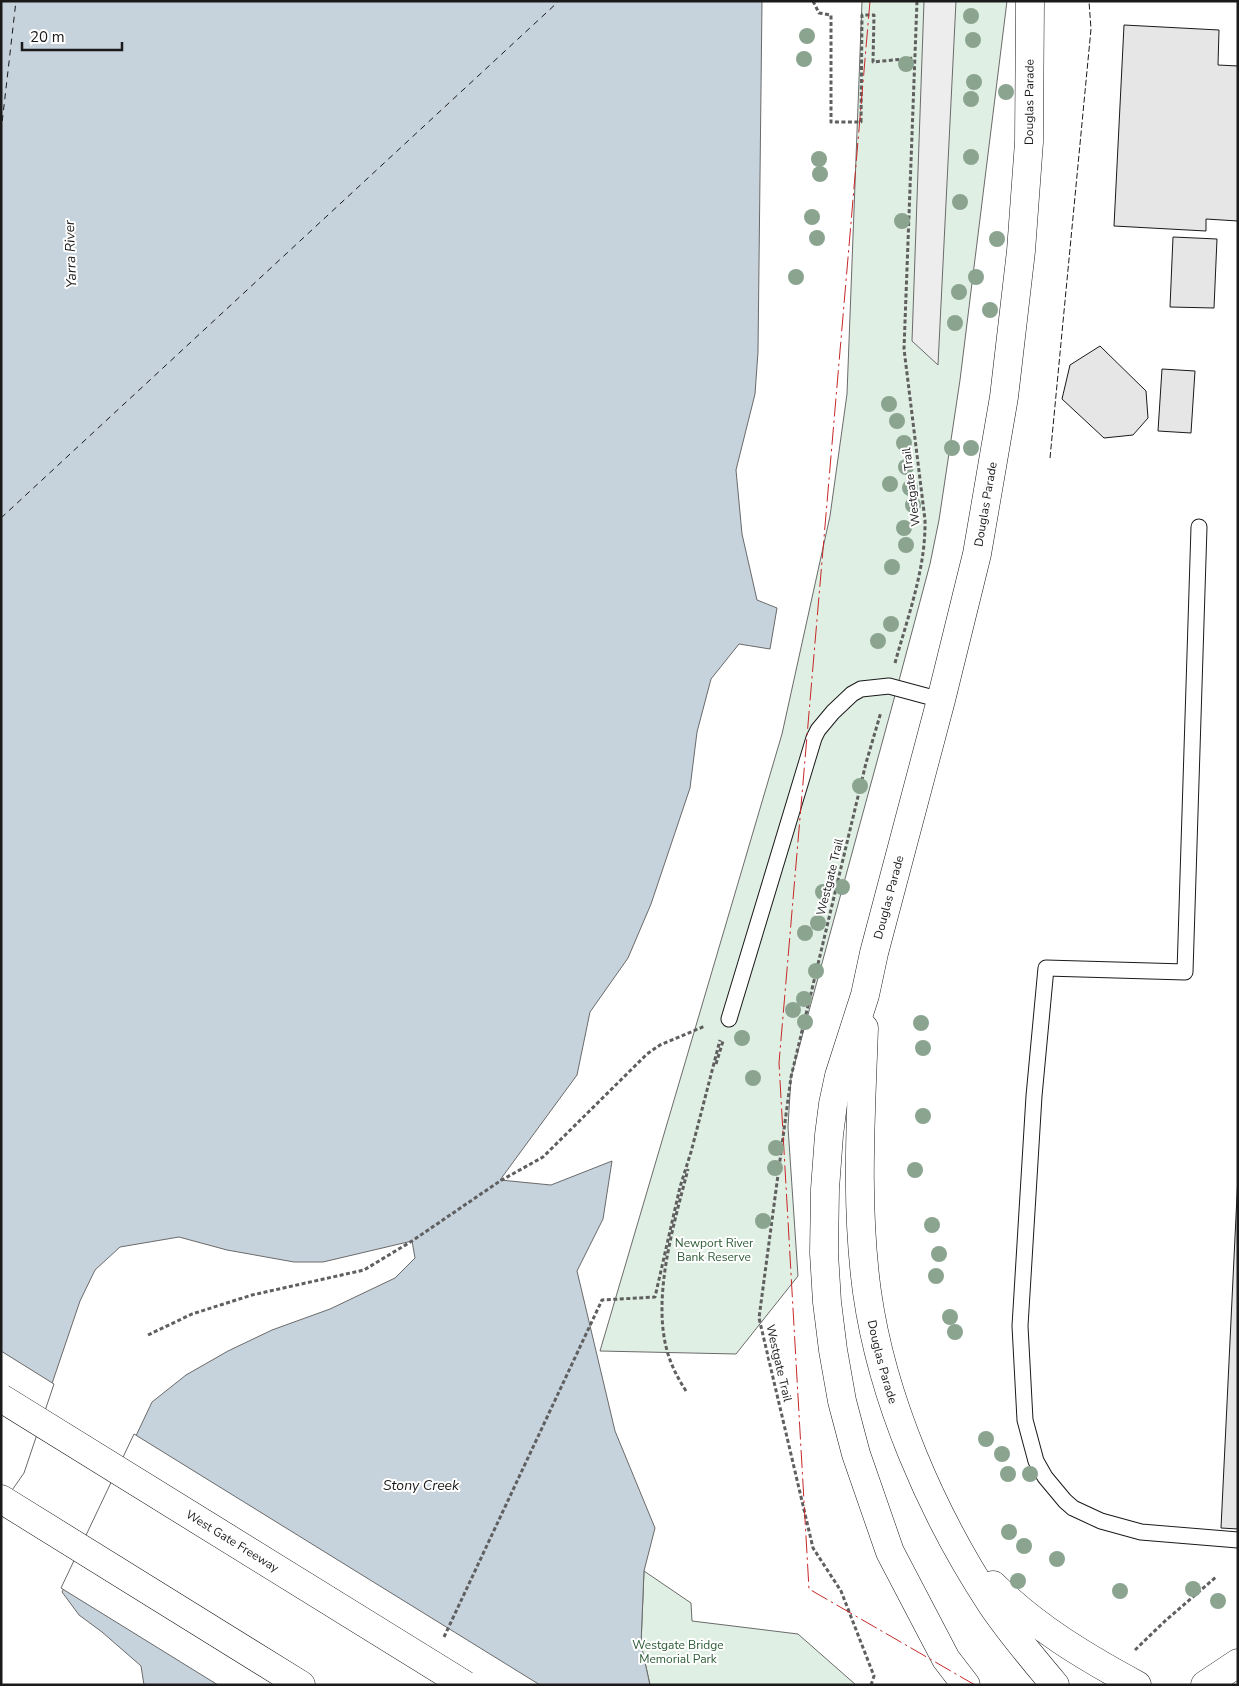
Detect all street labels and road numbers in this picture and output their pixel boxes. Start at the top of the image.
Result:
street label: Douglas Parade [1021,59,1038,145]
street label: Westgate Trail [898,446,924,527]
street label: Douglas Parade [970,461,1001,548]
street label: Westgate Trail [813,836,847,917]
street label: Douglas Parade [870,854,907,941]
street label: Douglas Parade [864,1319,901,1406]
street label: Westgate Trail [762,1323,796,1404]
street label: West Gate Freeway [183,1506,283,1576]

